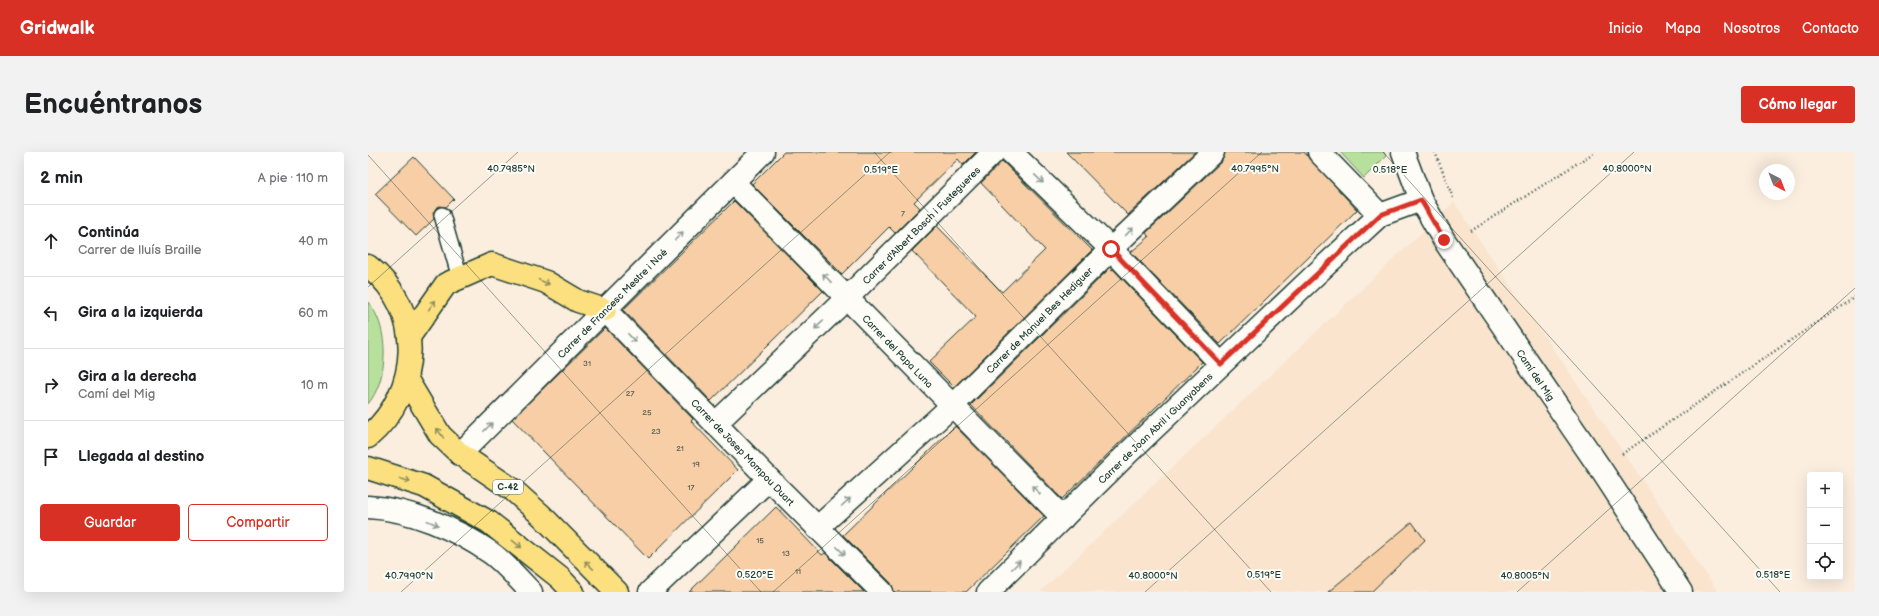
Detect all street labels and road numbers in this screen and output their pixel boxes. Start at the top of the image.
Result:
street label: Carrer d'Albert Bosch i Fustegueres [860,164,983,287]
street label: Carrer de Francesc Mestre i Noé [555,246,670,361]
street label: Carrer de Manuel Bes Hediguer [984,265,1096,376]
street label: Carrer del Papa Luna [859,313,936,391]
street label: Camí del Mig [1514,348,1557,404]
street label: Carrer de Joan Abril i Guanyabens [1096,371,1216,487]
street label: Carrer de Josep Mompou Duart [688,397,796,508]
road number: C-42 [493,480,523,494]

